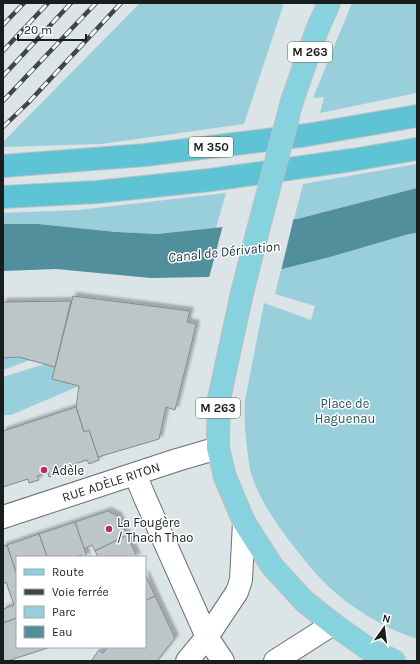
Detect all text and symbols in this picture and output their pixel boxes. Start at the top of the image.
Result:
scale bar [18,16,86,42]
text: 20 m [24,23,52,37]
road number: M 263 [288,42,332,62]
road number: M 350 [189,137,233,157]
water label: Canal de Dérivation [167,238,281,266]
park label: Place de Haguenau [315,396,375,426]
road number: M 263 [196,398,240,418]
street label: RUE ADÈLE RITON [60,457,162,505]
place label: Adèle [52,463,84,478]
marker: Adèle [39,465,49,475]
place label: La Fougère / Thach Thao [117,515,193,545]
marker: La Fougère / Thach Thao [104,524,114,534]
legend [16,556,146,648]
text: Route [52,565,84,579]
text: Voie ferrée [52,585,109,599]
text: Parc [52,605,76,619]
north arrow [364,608,404,648]
text: N [381,612,392,626]
text: Eau [52,625,73,639]

